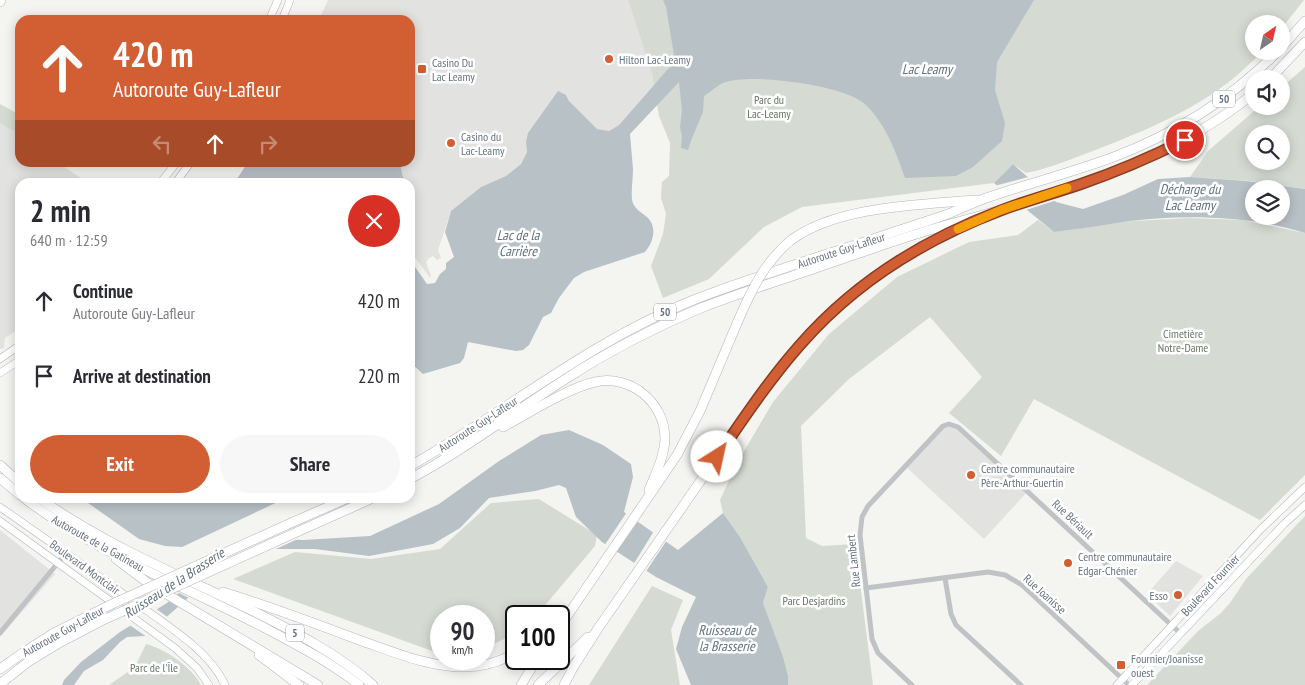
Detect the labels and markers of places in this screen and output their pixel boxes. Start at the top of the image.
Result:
place label: Hilton Lac-Leamy [619,52,691,67]
marker: Hilton Lac-Leamy [603,53,615,65]
place label: Casino Du Lac Leamy [432,55,475,84]
marker: Casino Du Lac Leamy [416,63,428,75]
pin [1164,119,1206,161]
place label: Casino du Lac-Leamy [461,129,505,158]
marker: Casino du Lac-Leamy [445,137,457,149]
place label: Centre communautaire Père-Arthur-Guertin [981,461,1075,490]
marker: Centre communautaire Père-Arthur-Guertin [965,469,977,481]
place label: Centre communautaire Edgar-Chénier [1078,549,1172,578]
marker: Centre communautaire Edgar-Chénier [1062,557,1074,569]
place label: Esso [1150,588,1168,603]
marker: Esso [1172,589,1184,601]
place label: Fournier/Joanisse ouest [1131,651,1203,680]
marker: Fournier/Joanisse ouest [1115,659,1127,671]

